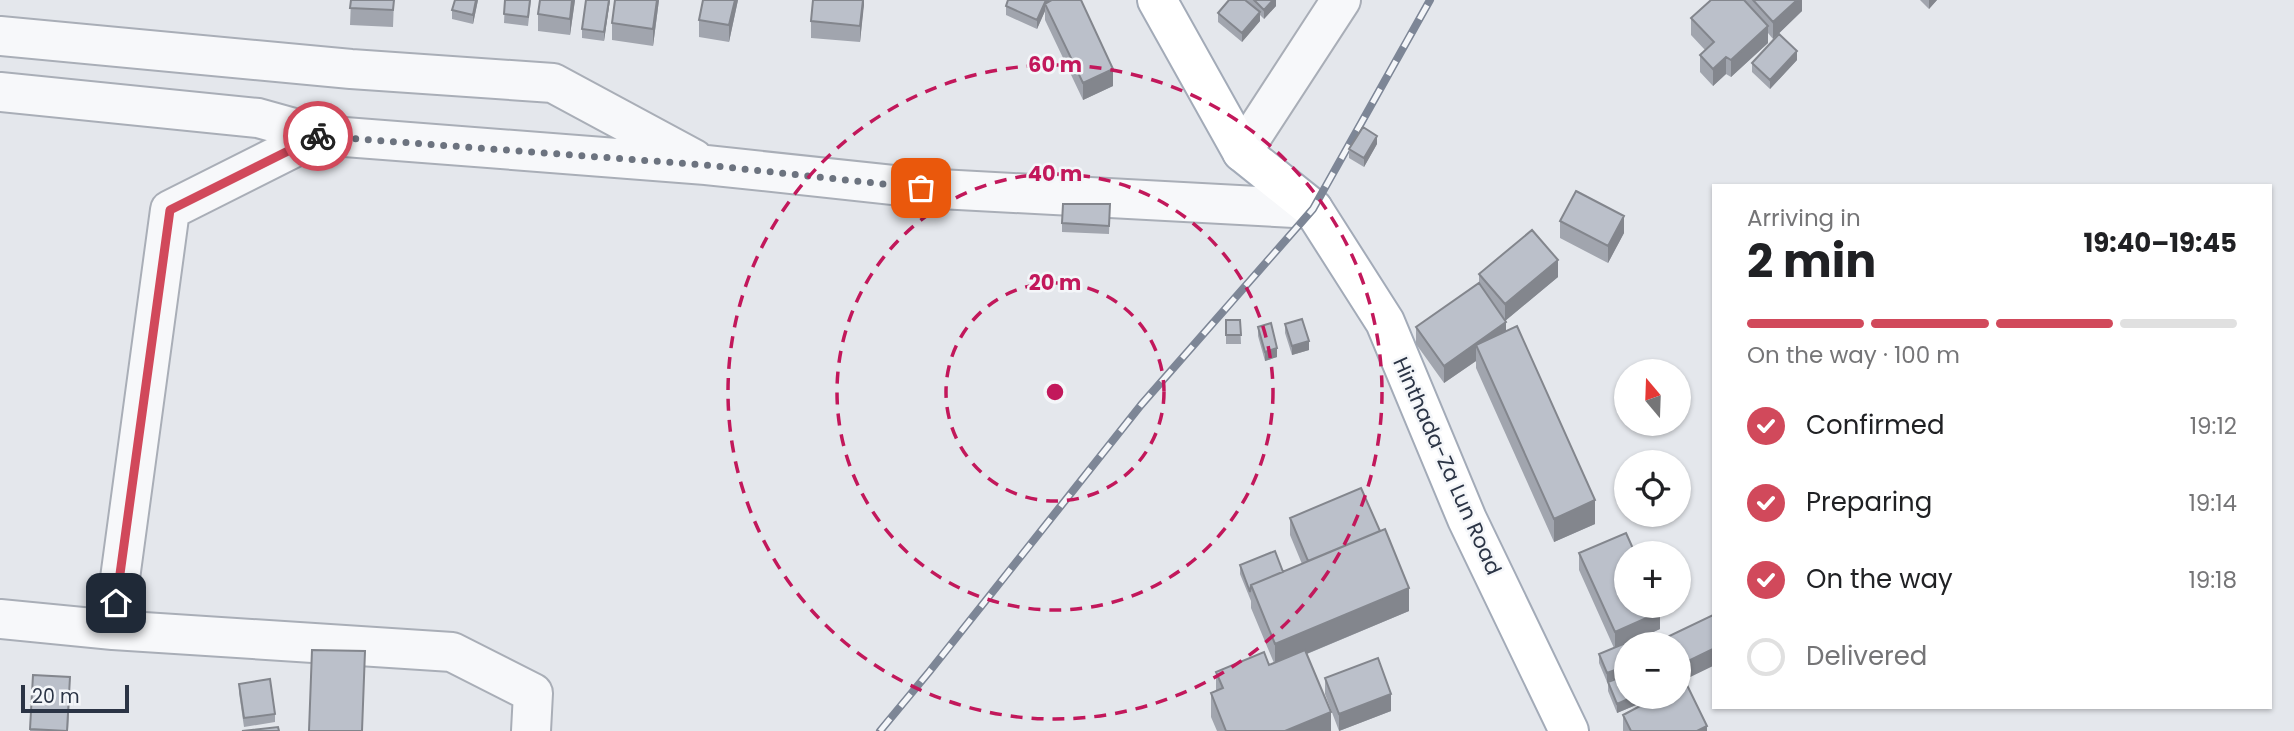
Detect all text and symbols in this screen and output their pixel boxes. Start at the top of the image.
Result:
text: 60 m [1028,50,1082,79]
courier [283,101,353,171]
icon: bike [299,117,337,155]
pin [891,158,951,218]
text: 40 m [1028,159,1082,188]
icon: bag [902,169,940,207]
text: Arriving in [1747,202,1861,234]
text: 19:40–19:45 [2084,225,2237,261]
text: 2 min [1747,229,1876,293]
text: 20 m [1029,268,1081,297]
text: On the way · 100 m [1747,339,1960,371]
street label: Hinthada-Za Lun Road [1386,352,1509,579]
north arrow [1614,359,1690,436]
map controls [1614,359,1691,709]
centre of rings [1043,380,1067,404]
icon: check [1747,407,1785,445]
text: Confirmed [1806,407,1944,443]
text: 19:12 [2190,410,2237,442]
button: locate [1614,450,1691,527]
icon: check [1747,484,1785,522]
text: Preparing [1806,484,1932,520]
text: 19:14 [2188,487,2237,519]
button: + [1614,541,1691,618]
icon: check [1747,561,1785,599]
text: On the way [1806,561,1953,597]
text: 19:18 [2188,564,2237,596]
pin [86,573,146,633]
icon: home [97,584,135,622]
button: − [1614,632,1691,709]
text: Delivered [1806,638,1927,674]
scale bar [21,682,130,714]
text: 20 m [32,683,80,710]

